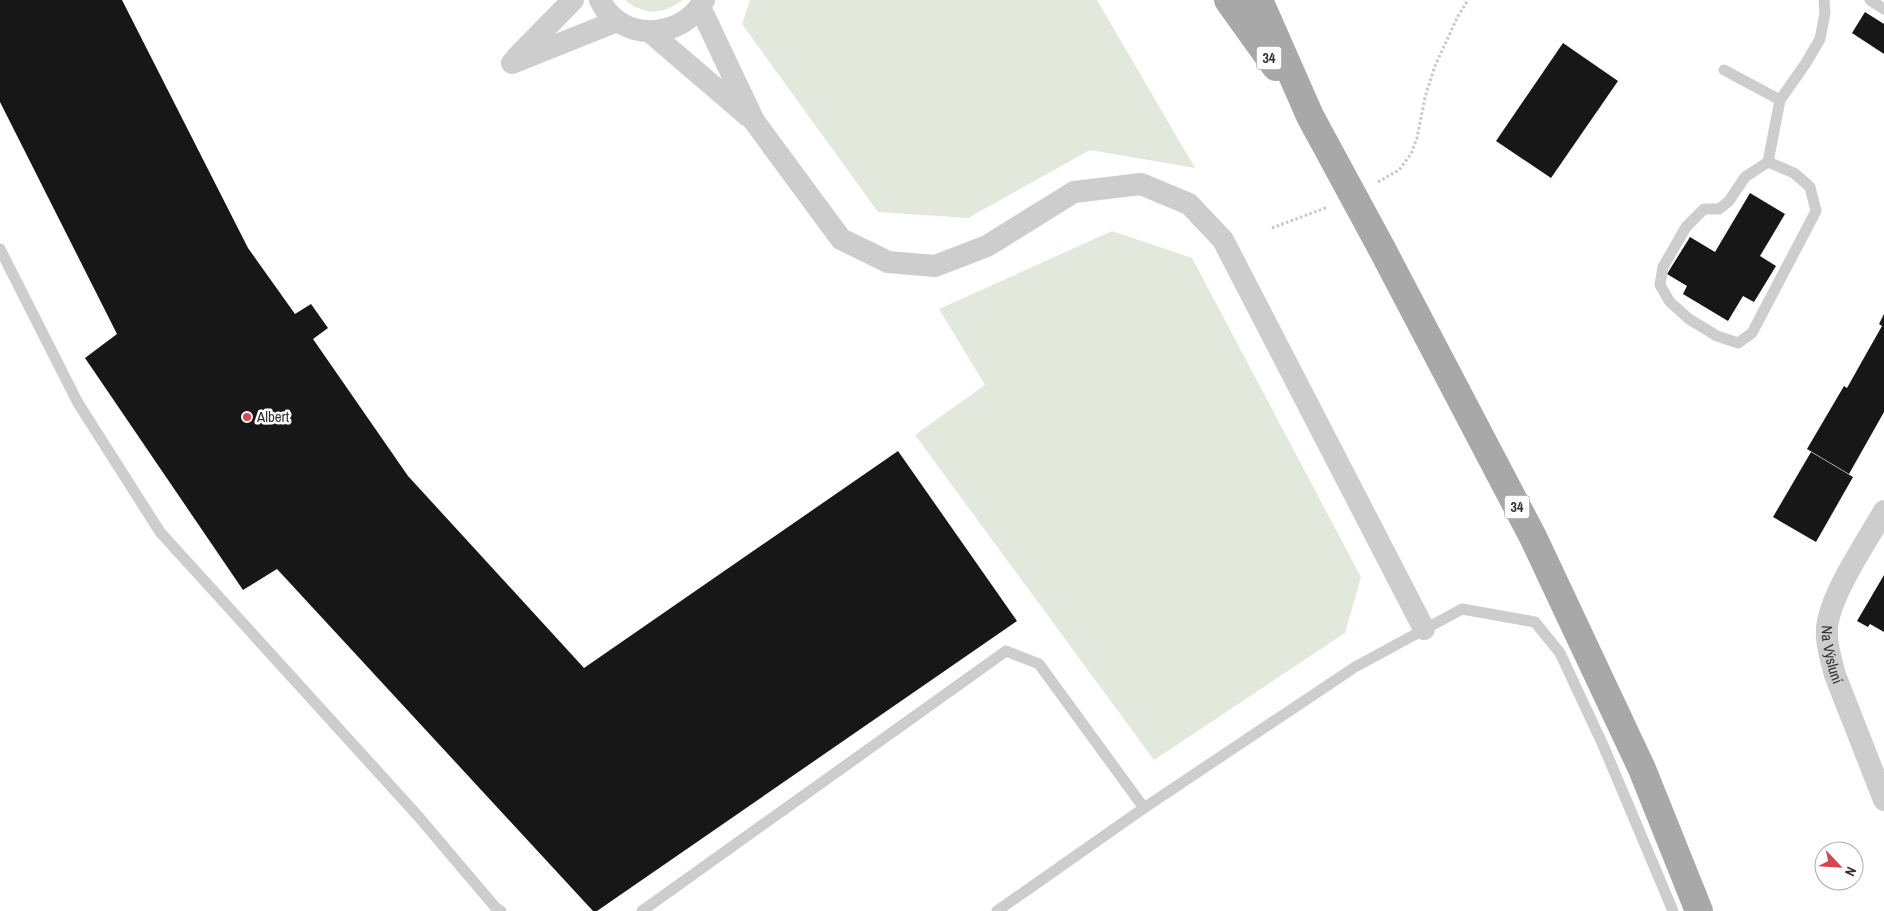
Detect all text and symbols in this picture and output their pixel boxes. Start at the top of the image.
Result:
road number: 34 [1256,46,1282,70]
place label: Albert [256,406,290,427]
marker: Albert [241,411,253,423]
road number: 34 [1504,496,1530,518]
street label: Na Výsluní [1817,625,1849,687]
north arrow [1814,841,1864,891]
text: N [1841,864,1861,879]

